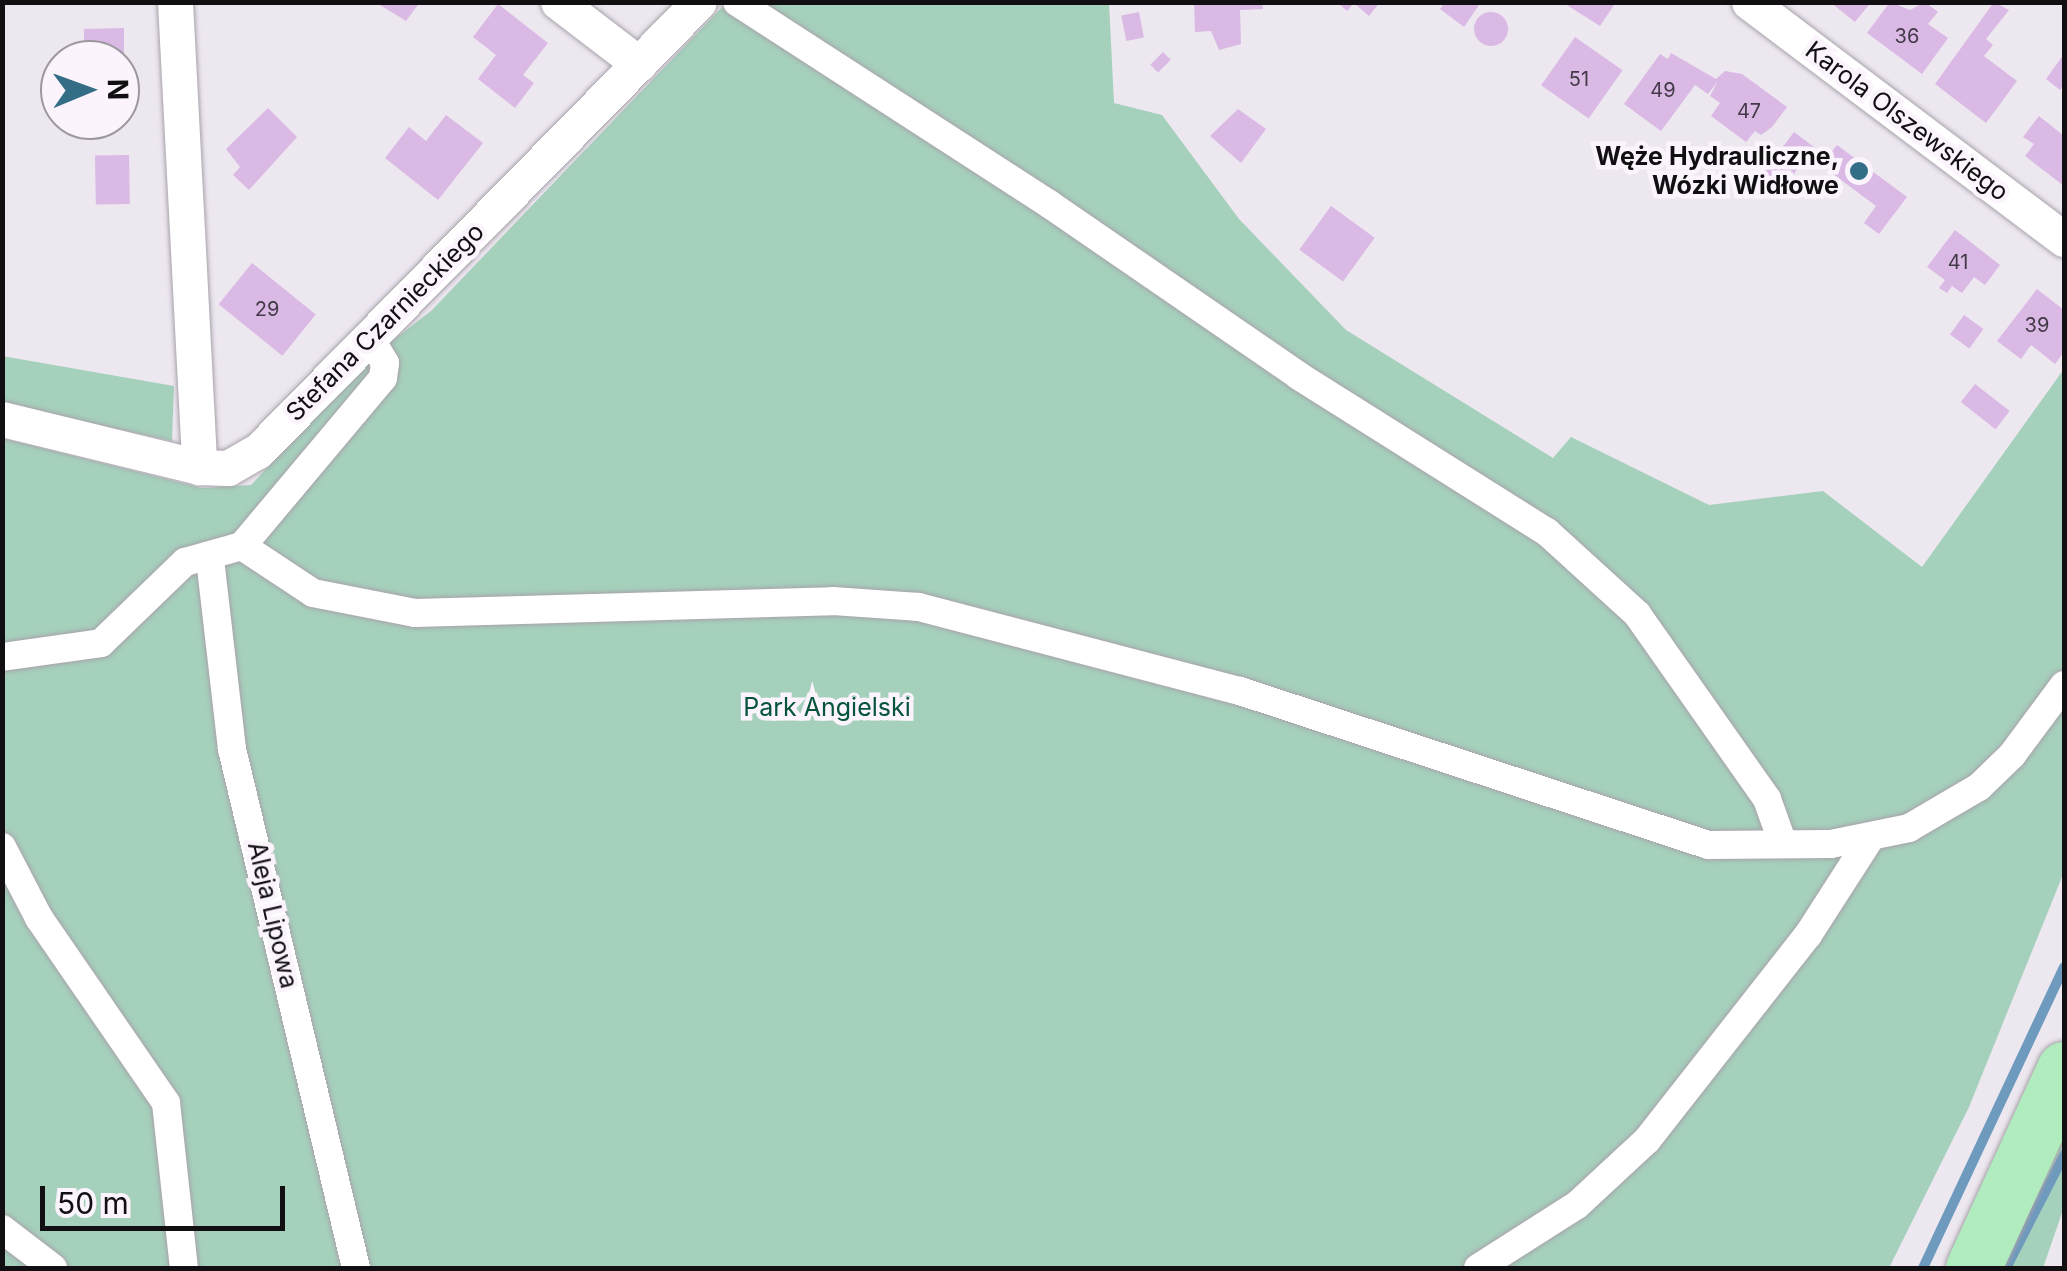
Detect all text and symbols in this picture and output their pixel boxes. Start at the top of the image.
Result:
house number: 36 [1895,24,1919,48]
street label: Karola Olszewskiego [1800,35,2014,207]
north arrow [40,40,140,140]
house number: 51 [1569,67,1589,91]
house number: 49 [1650,78,1676,102]
text: N [101,79,135,100]
house number: 47 [1737,99,1761,123]
place label: Węże Hydrauliczne, Wózki Widłowe [1595,142,1839,201]
marker: Węże Hydrauliczne, Wózki Widłowe [1848,160,1870,182]
street label: Stefana Czarnieckiego [280,217,490,427]
house number: 41 [1948,250,1968,274]
house number: 29 [255,297,279,321]
house number: 39 [2025,313,2049,337]
park label: Park Angielski [743,692,911,722]
street label: Aleja Lipowa [242,839,304,991]
scale bar [45,1166,290,1228]
text: 50 m [57,1185,129,1221]

